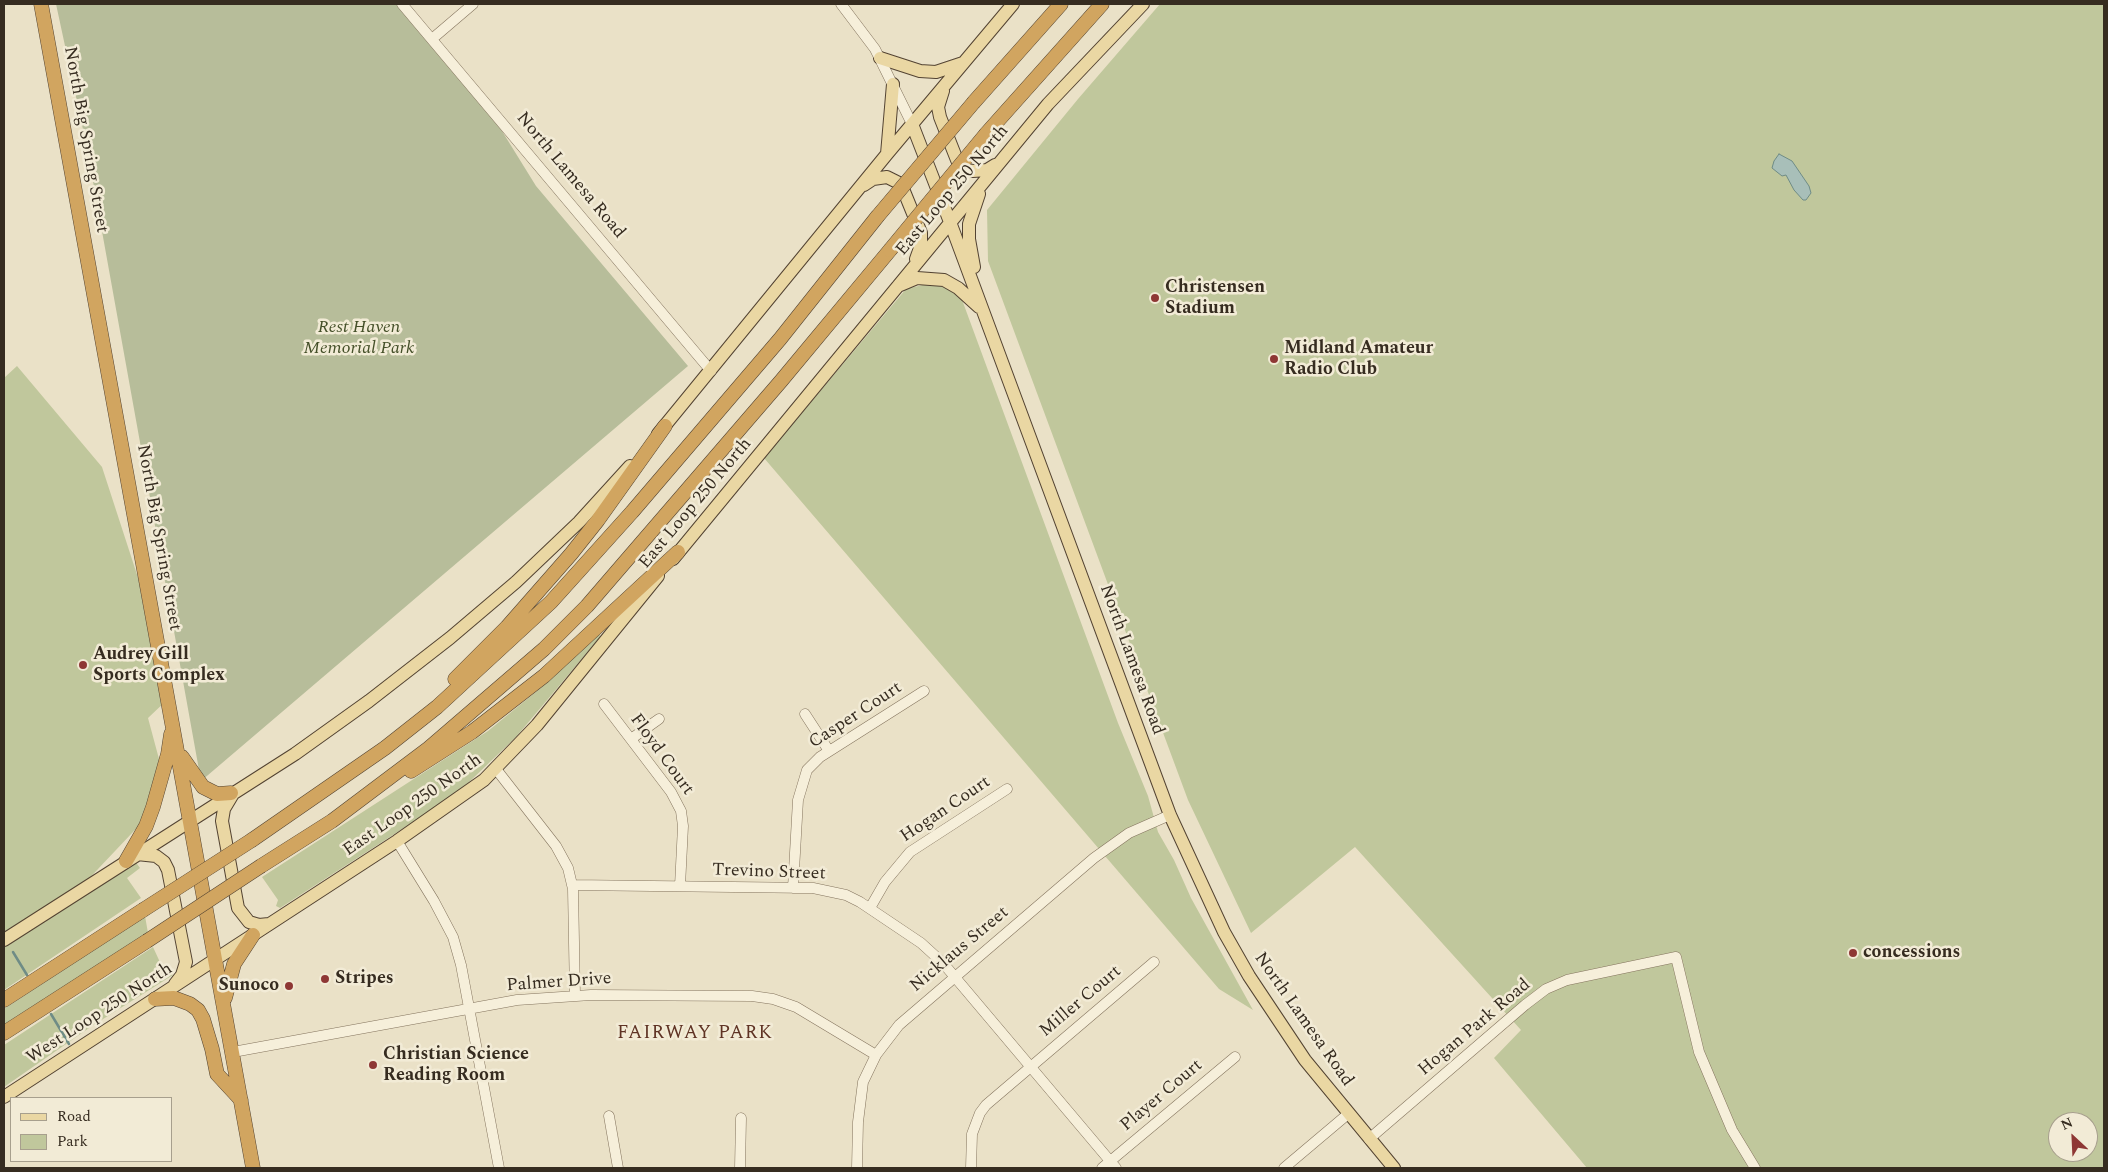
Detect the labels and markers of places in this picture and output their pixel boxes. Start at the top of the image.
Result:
place label: Christensen Stadium [1165,277,1265,320]
marker: Christensen Stadium [1149,292,1161,304]
place label: Midland Amateur Radio Club [1284,338,1433,380]
marker: Midland Amateur Radio Club [1268,353,1280,365]
place label: Audrey Gill Sports Complex [93,644,225,686]
marker: Audrey Gill Sports Complex [77,659,89,671]
place label: concessions [1863,942,1960,964]
marker: concessions [1847,947,1859,959]
place label: Stripes [335,968,394,990]
marker: Stripes [319,973,331,985]
place label: Sunoco [218,975,279,997]
marker: Sunoco [283,980,295,992]
place label: Christian Science Reading Room [383,1044,529,1086]
marker: Christian Science Reading Room [367,1059,379,1071]

